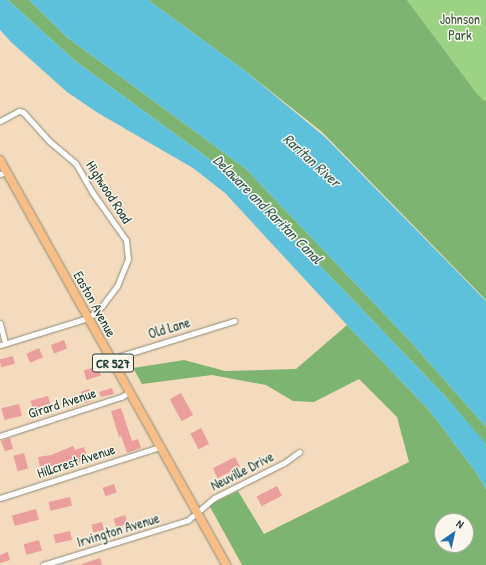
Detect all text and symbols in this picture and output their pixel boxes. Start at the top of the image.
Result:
park label: Johnson Park [440,11,480,44]
water label: Raritan River [280,130,344,190]
water label: Delaware and Raritan Canal [210,151,326,267]
street label: Highwood Road [83,158,135,226]
street label: Easton Avenue [70,268,120,340]
street label: Old Lane [146,314,192,342]
road number: CR 527 [91,352,135,374]
street label: Girard Avenue [26,384,98,422]
street label: Hillcrest Avenue [35,440,117,482]
street label: Neuville Drive [208,448,276,494]
street label: Irvington Avenue [75,509,161,551]
north arrow [434,513,474,553]
text: N [454,516,466,531]

